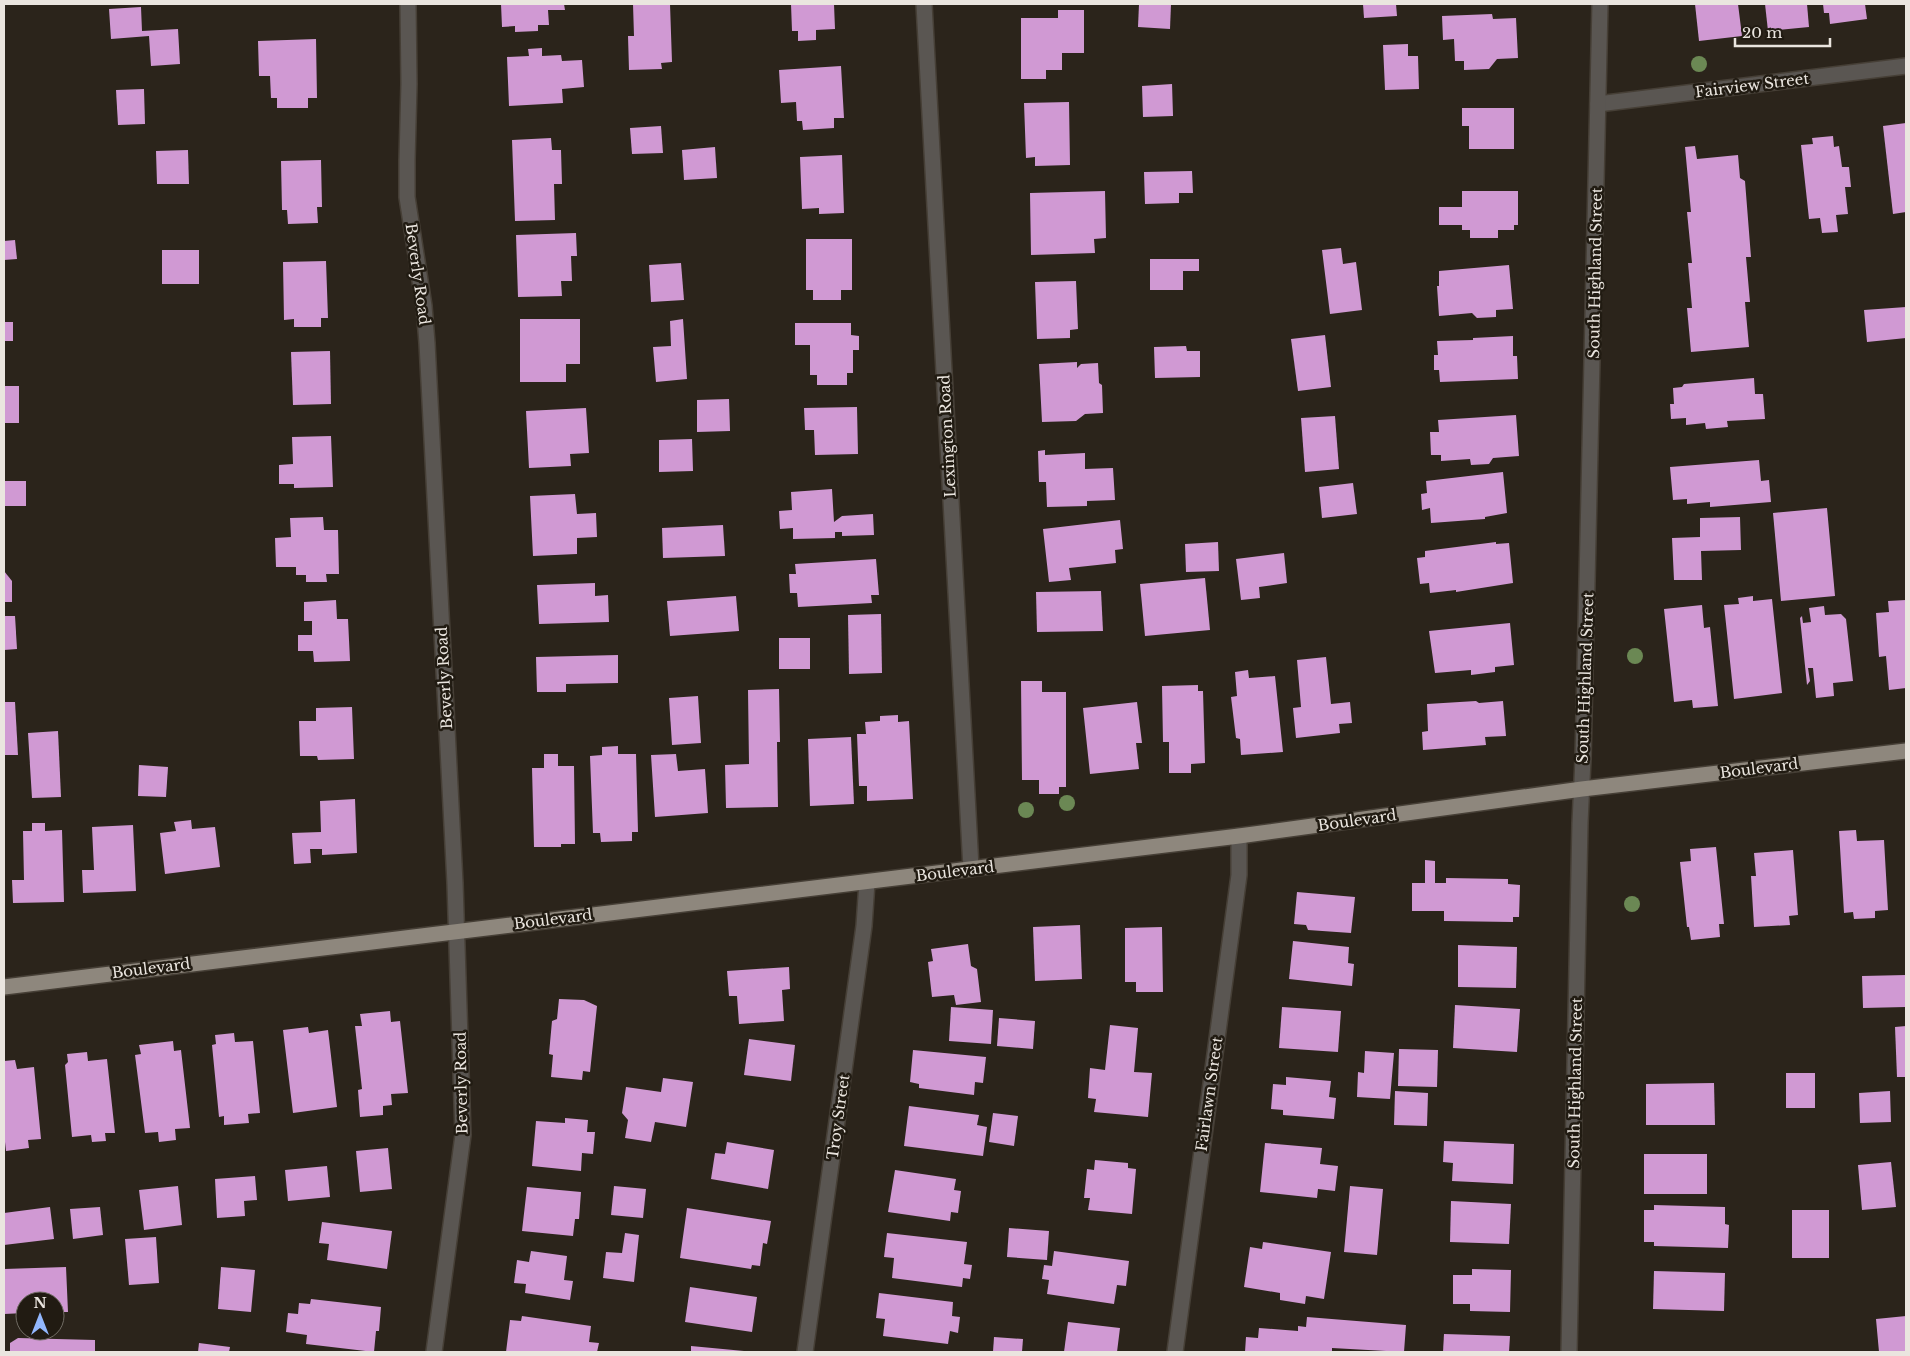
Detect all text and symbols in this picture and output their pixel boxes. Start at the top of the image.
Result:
scale bar [1735,15,1830,47]
text: 20 m [1742,23,1782,42]
street label: Fairview Street [1694,69,1810,101]
street label: South Highland Street [1584,187,1606,359]
street label: Beverly Road [401,222,435,326]
street label: Lexington Road [934,374,960,498]
street label: South Highland Street [1573,592,1597,764]
street label: Beverly Road [432,626,456,730]
street label: Boulevard [1719,754,1799,782]
street label: Boulevard [1317,805,1397,835]
street label: Boulevard [915,857,995,885]
street label: Boulevard [513,905,593,933]
street label: Boulevard [111,954,191,982]
street label: South Highland Street [1564,997,1586,1169]
street label: Beverly Road [451,1032,471,1134]
street label: Fairlawn Street [1192,1035,1226,1153]
street label: Troy Street [823,1073,853,1161]
north arrow [15,1291,65,1341]
text: N [33,1294,47,1312]

